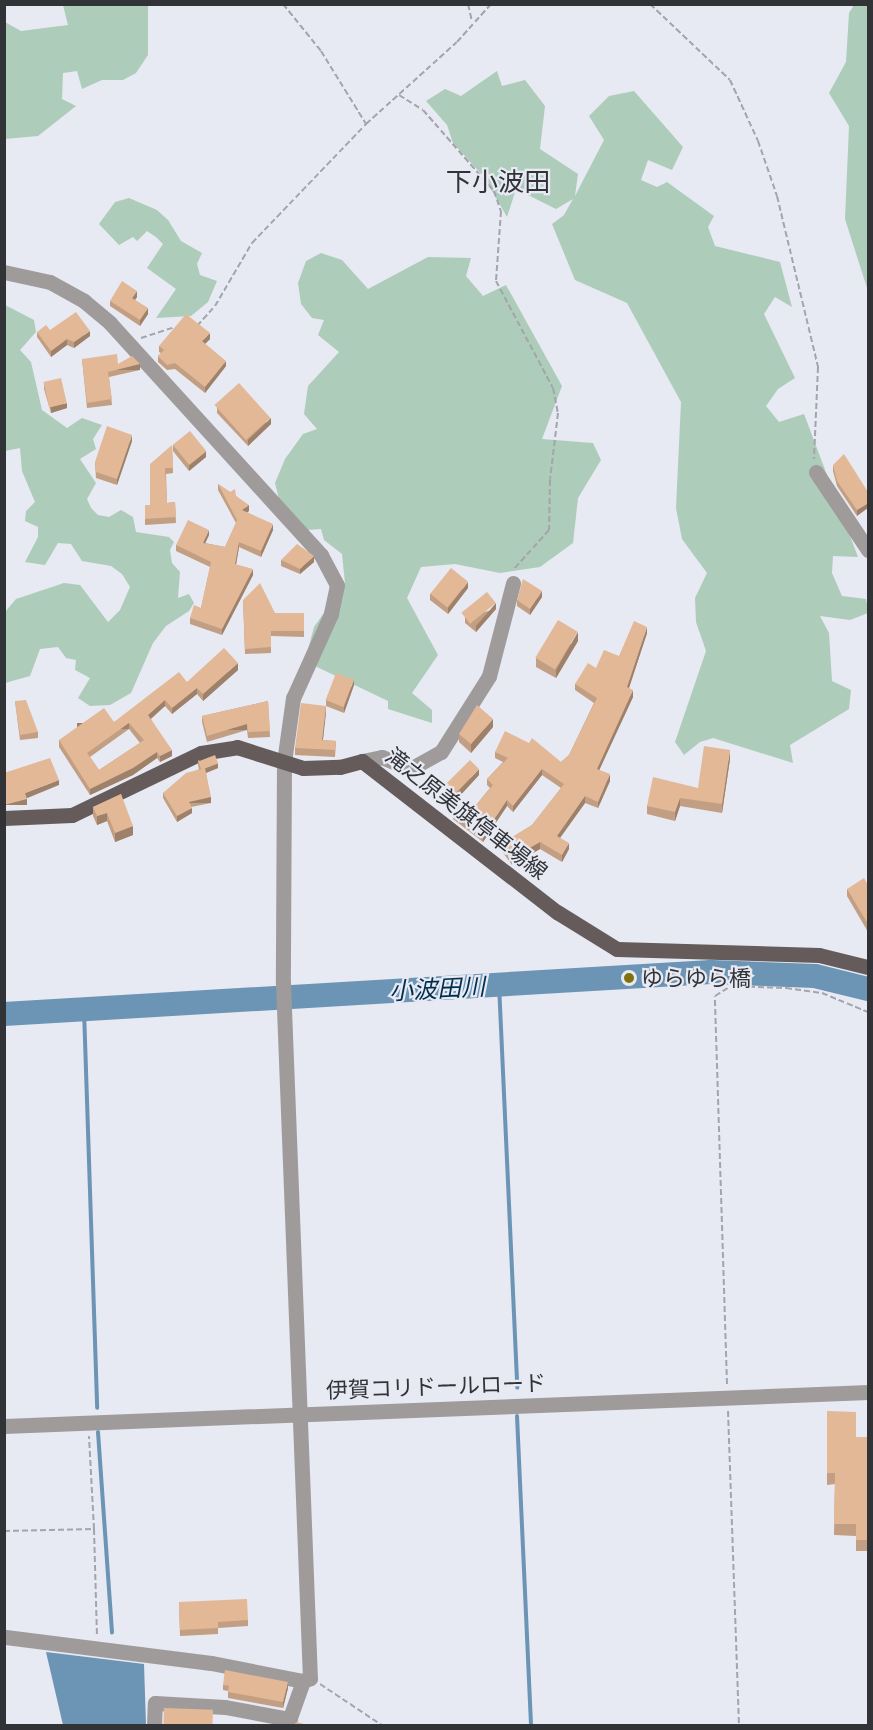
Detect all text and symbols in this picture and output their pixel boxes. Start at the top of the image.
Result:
district label: 下小波田 [446,165,550,197]
street label: 滝之原美旗停車場線 [381,742,553,884]
place label: ゆらゆら橋 [641,965,751,991]
water label: 小波田川 [388,971,486,1005]
marker: ゆらゆら橋 [622,971,636,985]
street label: 伊賀コリドールロード [326,1369,546,1403]

